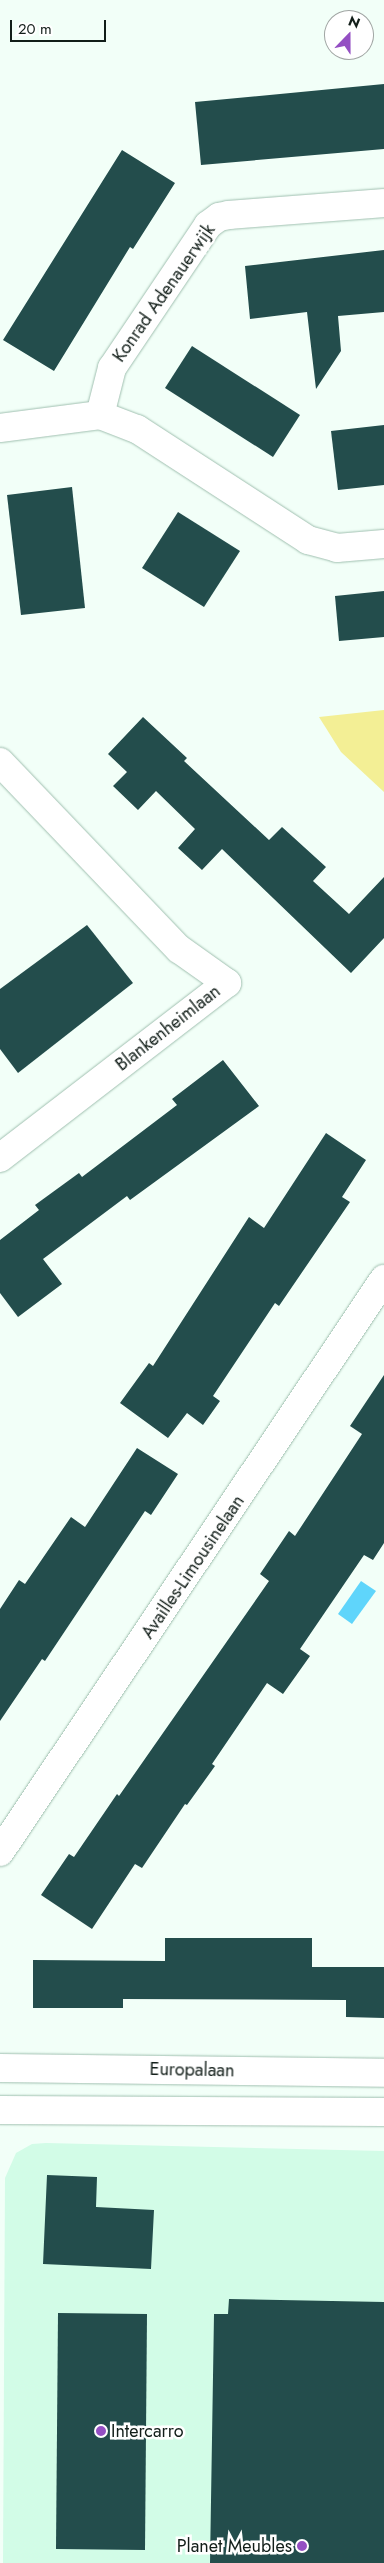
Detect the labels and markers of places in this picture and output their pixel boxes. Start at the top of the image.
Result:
place label: Intercarro [111,2420,184,2442]
marker: Intercarro [95,2425,107,2437]
place label: Planet Meubles [177,2535,292,2557]
marker: Planet Meubles [296,2540,308,2552]

